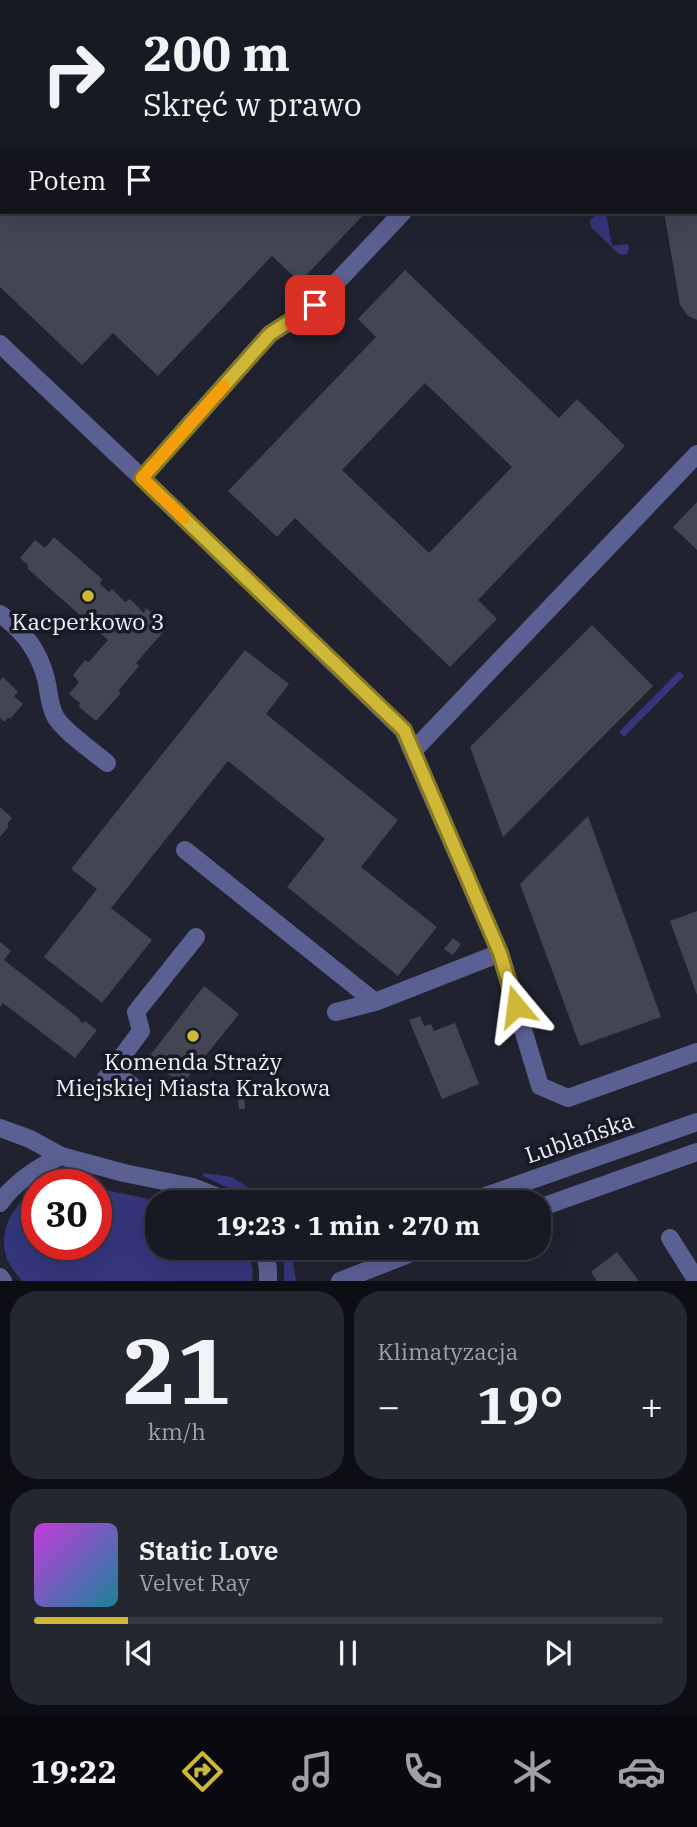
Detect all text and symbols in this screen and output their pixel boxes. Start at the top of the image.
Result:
text: 200 m [143,21,290,84]
icon: right [28,28,119,119]
text: Skręć w prawo [143,83,362,125]
icon: arrive [120,161,158,199]
text: Potem [28,163,106,197]
pin [285,275,345,335]
icon: arrive [296,286,334,324]
marker: Kacperkowo 3 [80,588,96,604]
place label: Kacperkowo 3 [12,606,164,636]
position arrow [479,969,553,1043]
marker: Komenda Straży Miejskiej Miasta Krakowa [185,1028,201,1044]
place label: Komenda Straży Miejskiej Miasta Krakowa [56,1046,331,1102]
street label: Lublańska [521,1104,637,1170]
speed limit sign: 30 [21,1169,112,1260]
text: 19:23 · 1 min · 270 m [216,1208,480,1242]
text: 21 [122,1311,231,1429]
text: Klimatyzacja [378,1336,518,1366]
text: 19° [477,1371,564,1438]
text: − [378,1381,400,1430]
text: + [640,1381,663,1430]
text: km/h [148,1416,206,1446]
text: Static Love [139,1533,278,1567]
text: Velvet Ray [139,1567,250,1597]
icon: previous [120,1634,158,1672]
icon: pause [329,1634,367,1672]
icon: next [539,1634,577,1672]
icon: directions [178,1747,227,1796]
icon: music [288,1747,337,1796]
icon: phone [398,1747,447,1796]
icon: climate [508,1747,557,1796]
icon: car [617,1747,666,1796]
text: 19:22 [30,1750,117,1792]

